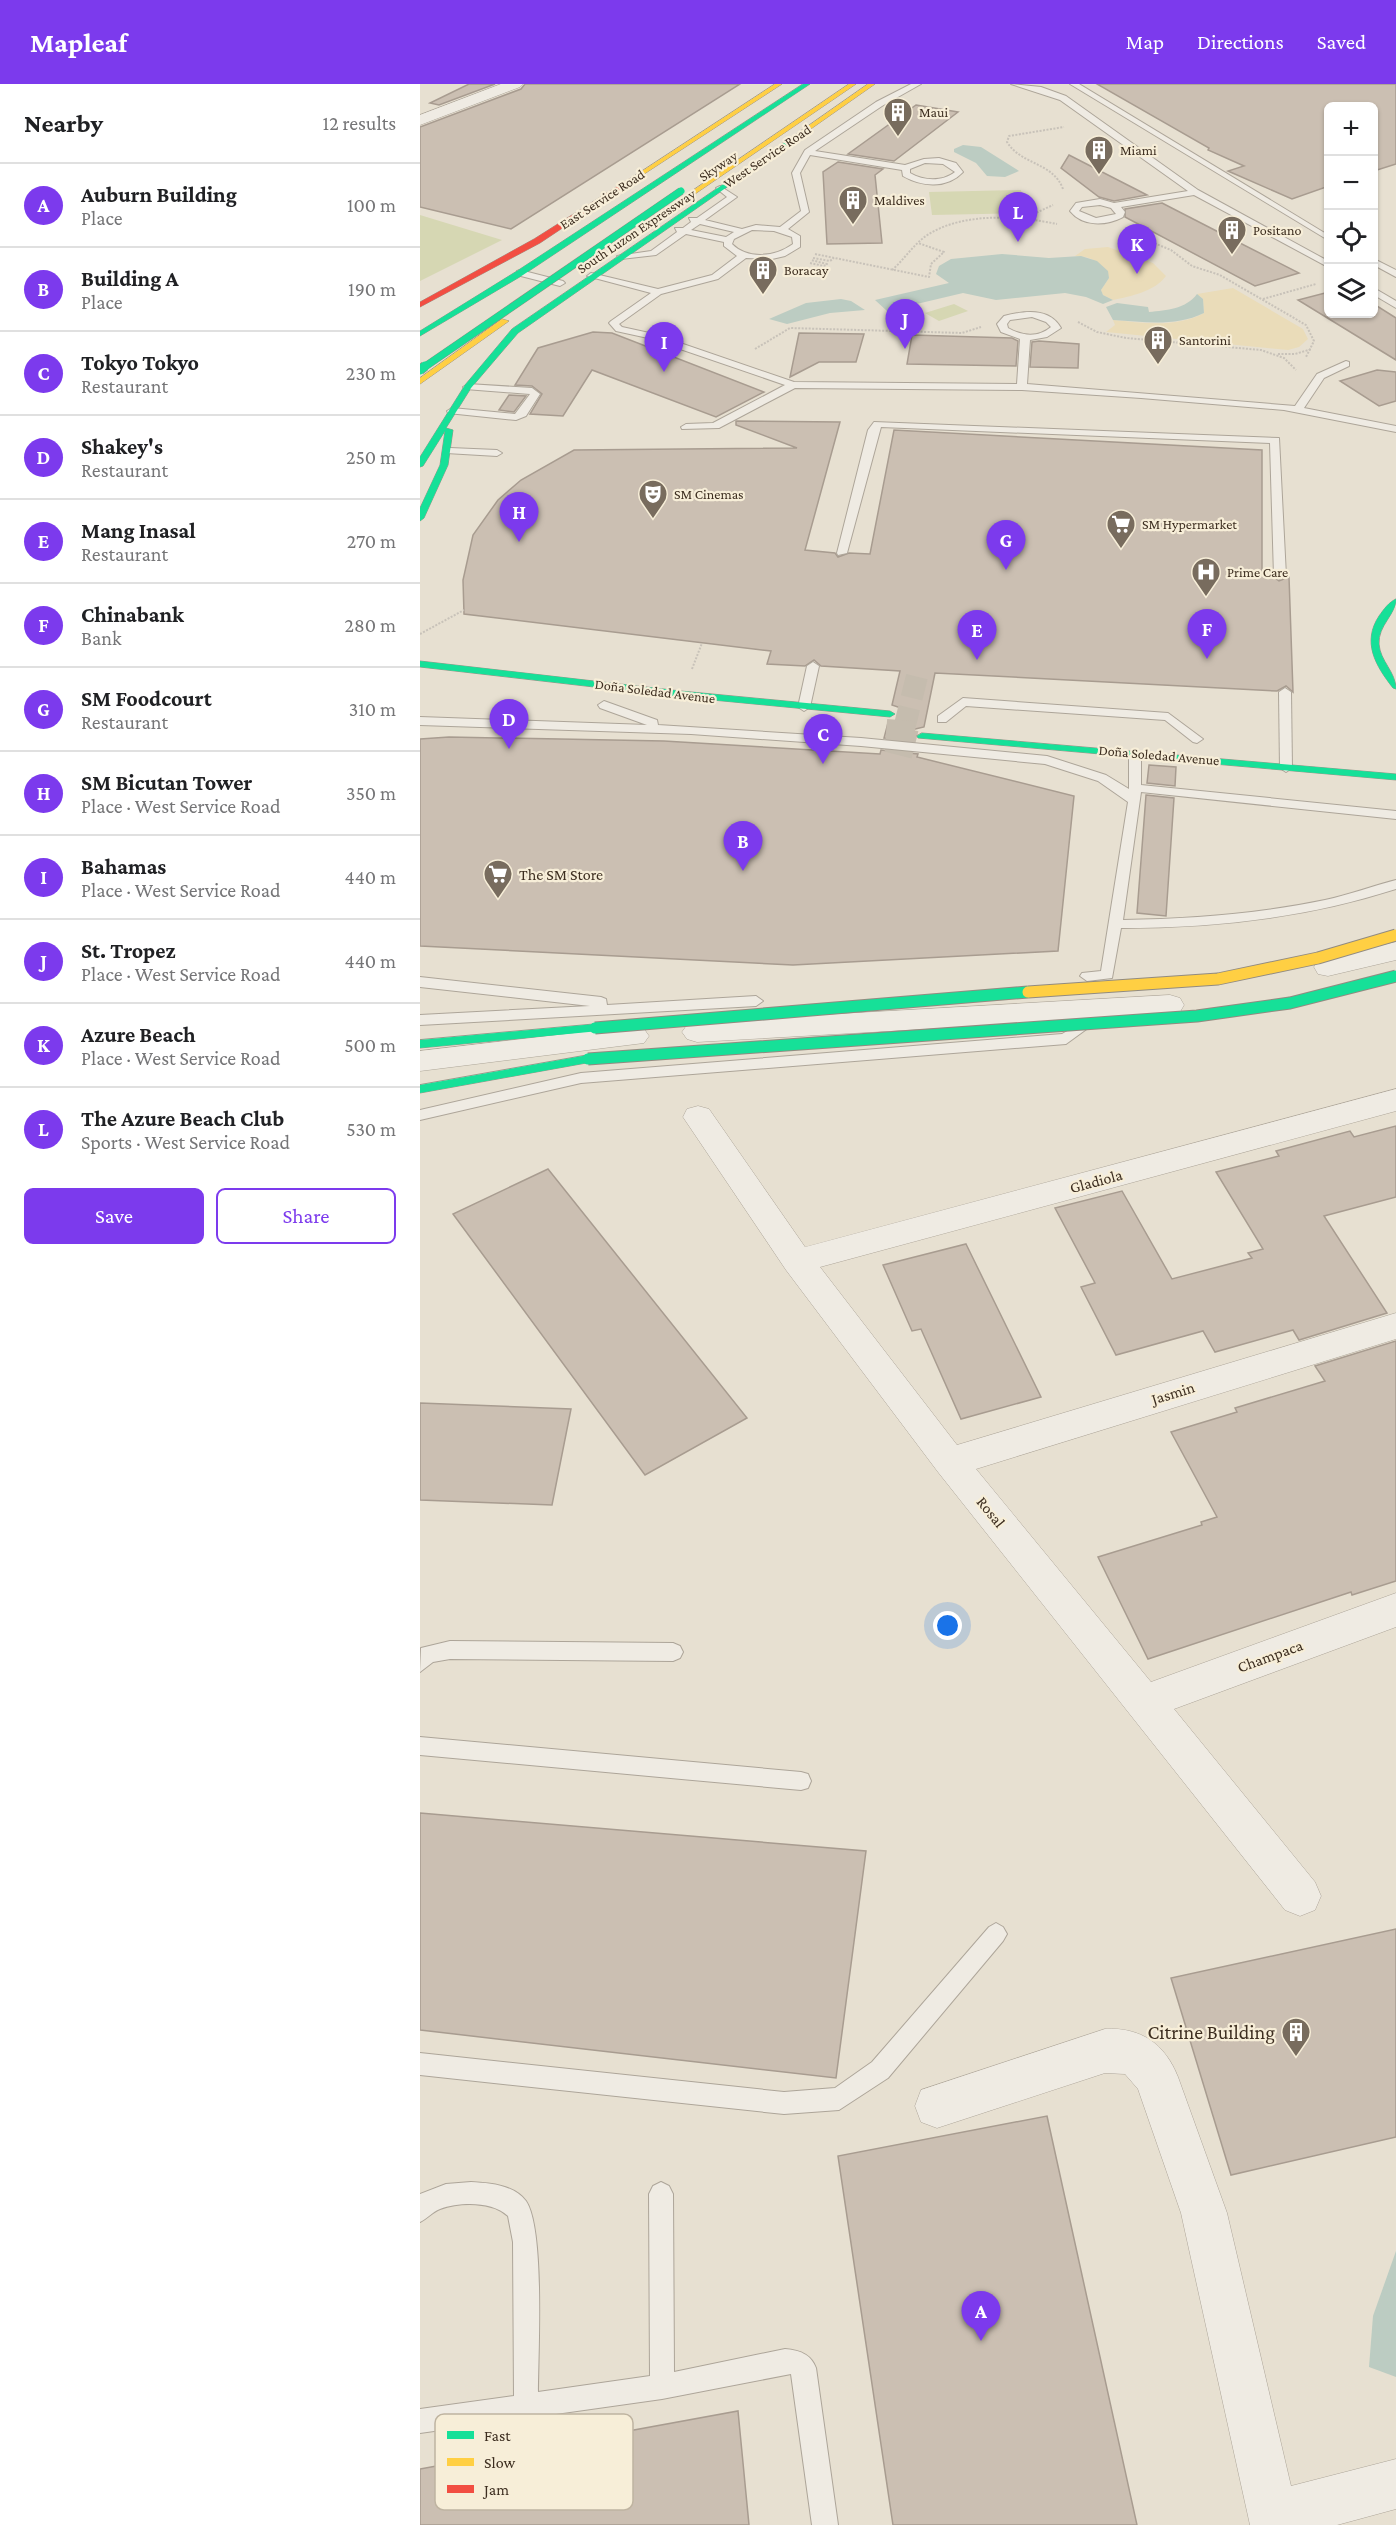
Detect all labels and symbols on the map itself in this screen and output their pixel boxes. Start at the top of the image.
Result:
building icon: Maui [882,96,914,138]
place label: Maui [919,104,949,120]
street label: West Service Road [720,121,814,191]
building icon: Miami [1083,134,1115,176]
place label: Miami [1120,142,1157,158]
street label: Skyway [696,147,741,185]
street label: East Service Road [557,165,648,232]
building icon: Maldives [837,184,869,226]
street label: South Luzon Expressway [574,185,699,277]
place label: Maldives [874,192,925,208]
pin: L [998,192,1038,242]
building icon: Positano [1216,214,1248,256]
place label: Positano [1253,222,1301,238]
pin: K [1118,224,1156,274]
building icon: Boracay [747,254,779,296]
place label: Boracay [784,262,829,278]
pin: J [886,300,924,349]
pin: I [644,322,684,372]
building icon: Santorini [1142,324,1174,366]
place label: Santorini [1179,332,1231,348]
theatre icon: SM Cinemas [637,478,669,520]
place label: SM Cinemas [674,486,744,502]
pin: H [500,492,538,542]
supermarket icon: SM Hypermarket [1105,508,1137,550]
place label: SM Hypermarket [1142,516,1237,532]
pin: G [986,520,1026,570]
hospital icon: Prime Care [1190,556,1222,598]
place label: Prime Care [1227,564,1288,580]
pin: E [958,610,996,660]
pin: F [1188,610,1226,659]
street label: Doña Soledad Avenue [594,676,716,706]
pin: D [490,700,529,749]
pin: C [804,714,842,764]
street label: Doña Soledad Avenue [1098,742,1220,768]
pin: B [724,822,762,871]
supermarket icon: The SM Store [482,858,514,900]
place label: The SM Store [519,866,603,883]
street label: Gladiola [1068,1166,1125,1196]
street label: Jasmin [1148,1378,1197,1409]
street label: Rosal [974,1493,1008,1531]
your location [933,1611,962,1640]
street label: Champaca [1235,1636,1306,1677]
building icon: Citrine Building [1280,2016,1312,2058]
place label: Citrine Building [1148,2021,1275,2044]
pin: A [962,2292,1000,2341]
legend [435,2414,633,2510]
text: Fast [484,2427,511,2444]
text: Slow [484,2454,516,2471]
text: Jam [482,2481,509,2499]

